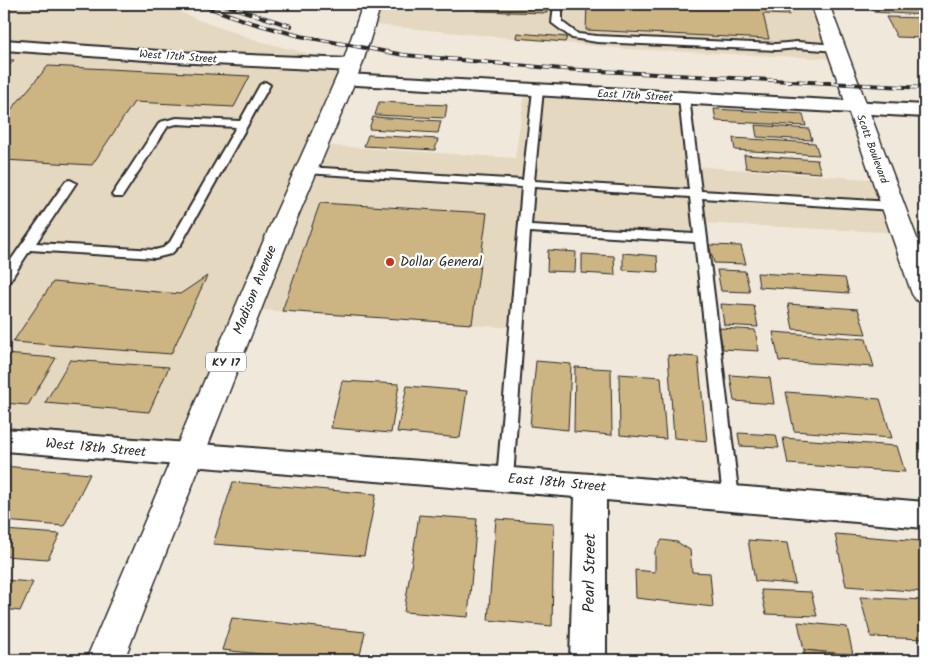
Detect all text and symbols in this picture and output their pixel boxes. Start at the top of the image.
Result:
street label: West 17th Street [139,45,218,69]
street label: East 17th Street [597,85,674,107]
street label: Scott Boulevard [851,112,893,187]
street label: Madison Avenue [227,241,283,338]
place label: Dollar General [400,251,483,273]
marker: Dollar General [384,256,396,268]
road number: KY 17 [206,352,246,372]
street label: West 18th Street [45,433,148,463]
street label: East 18th Street [507,468,608,498]
street label: Pearl Street [577,532,603,613]

